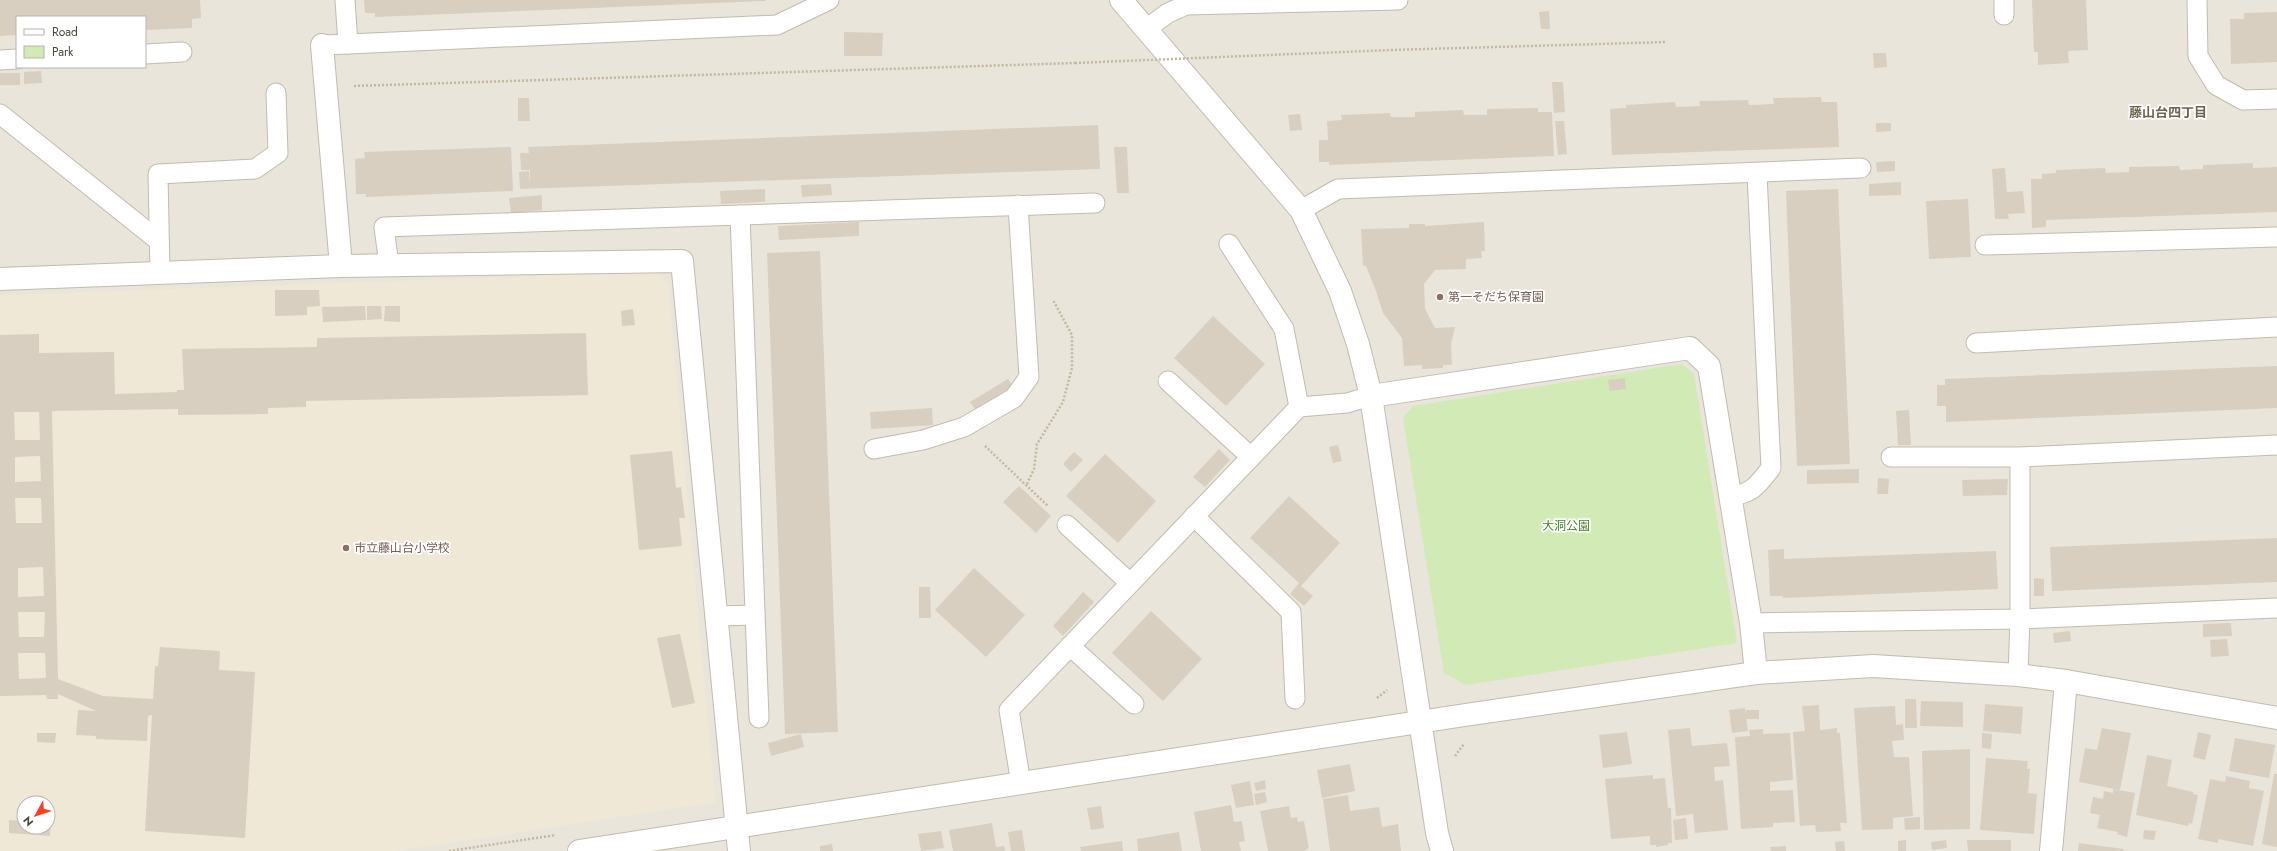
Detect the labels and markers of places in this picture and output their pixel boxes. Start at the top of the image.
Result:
place label: 第一そだち保育園 [1448,288,1544,306]
marker: 第一そだち保育園 [1435,292,1445,302]
place label: 市立藤山台小学校 [354,539,450,557]
marker: 市立藤山台小学校 [341,543,351,553]

